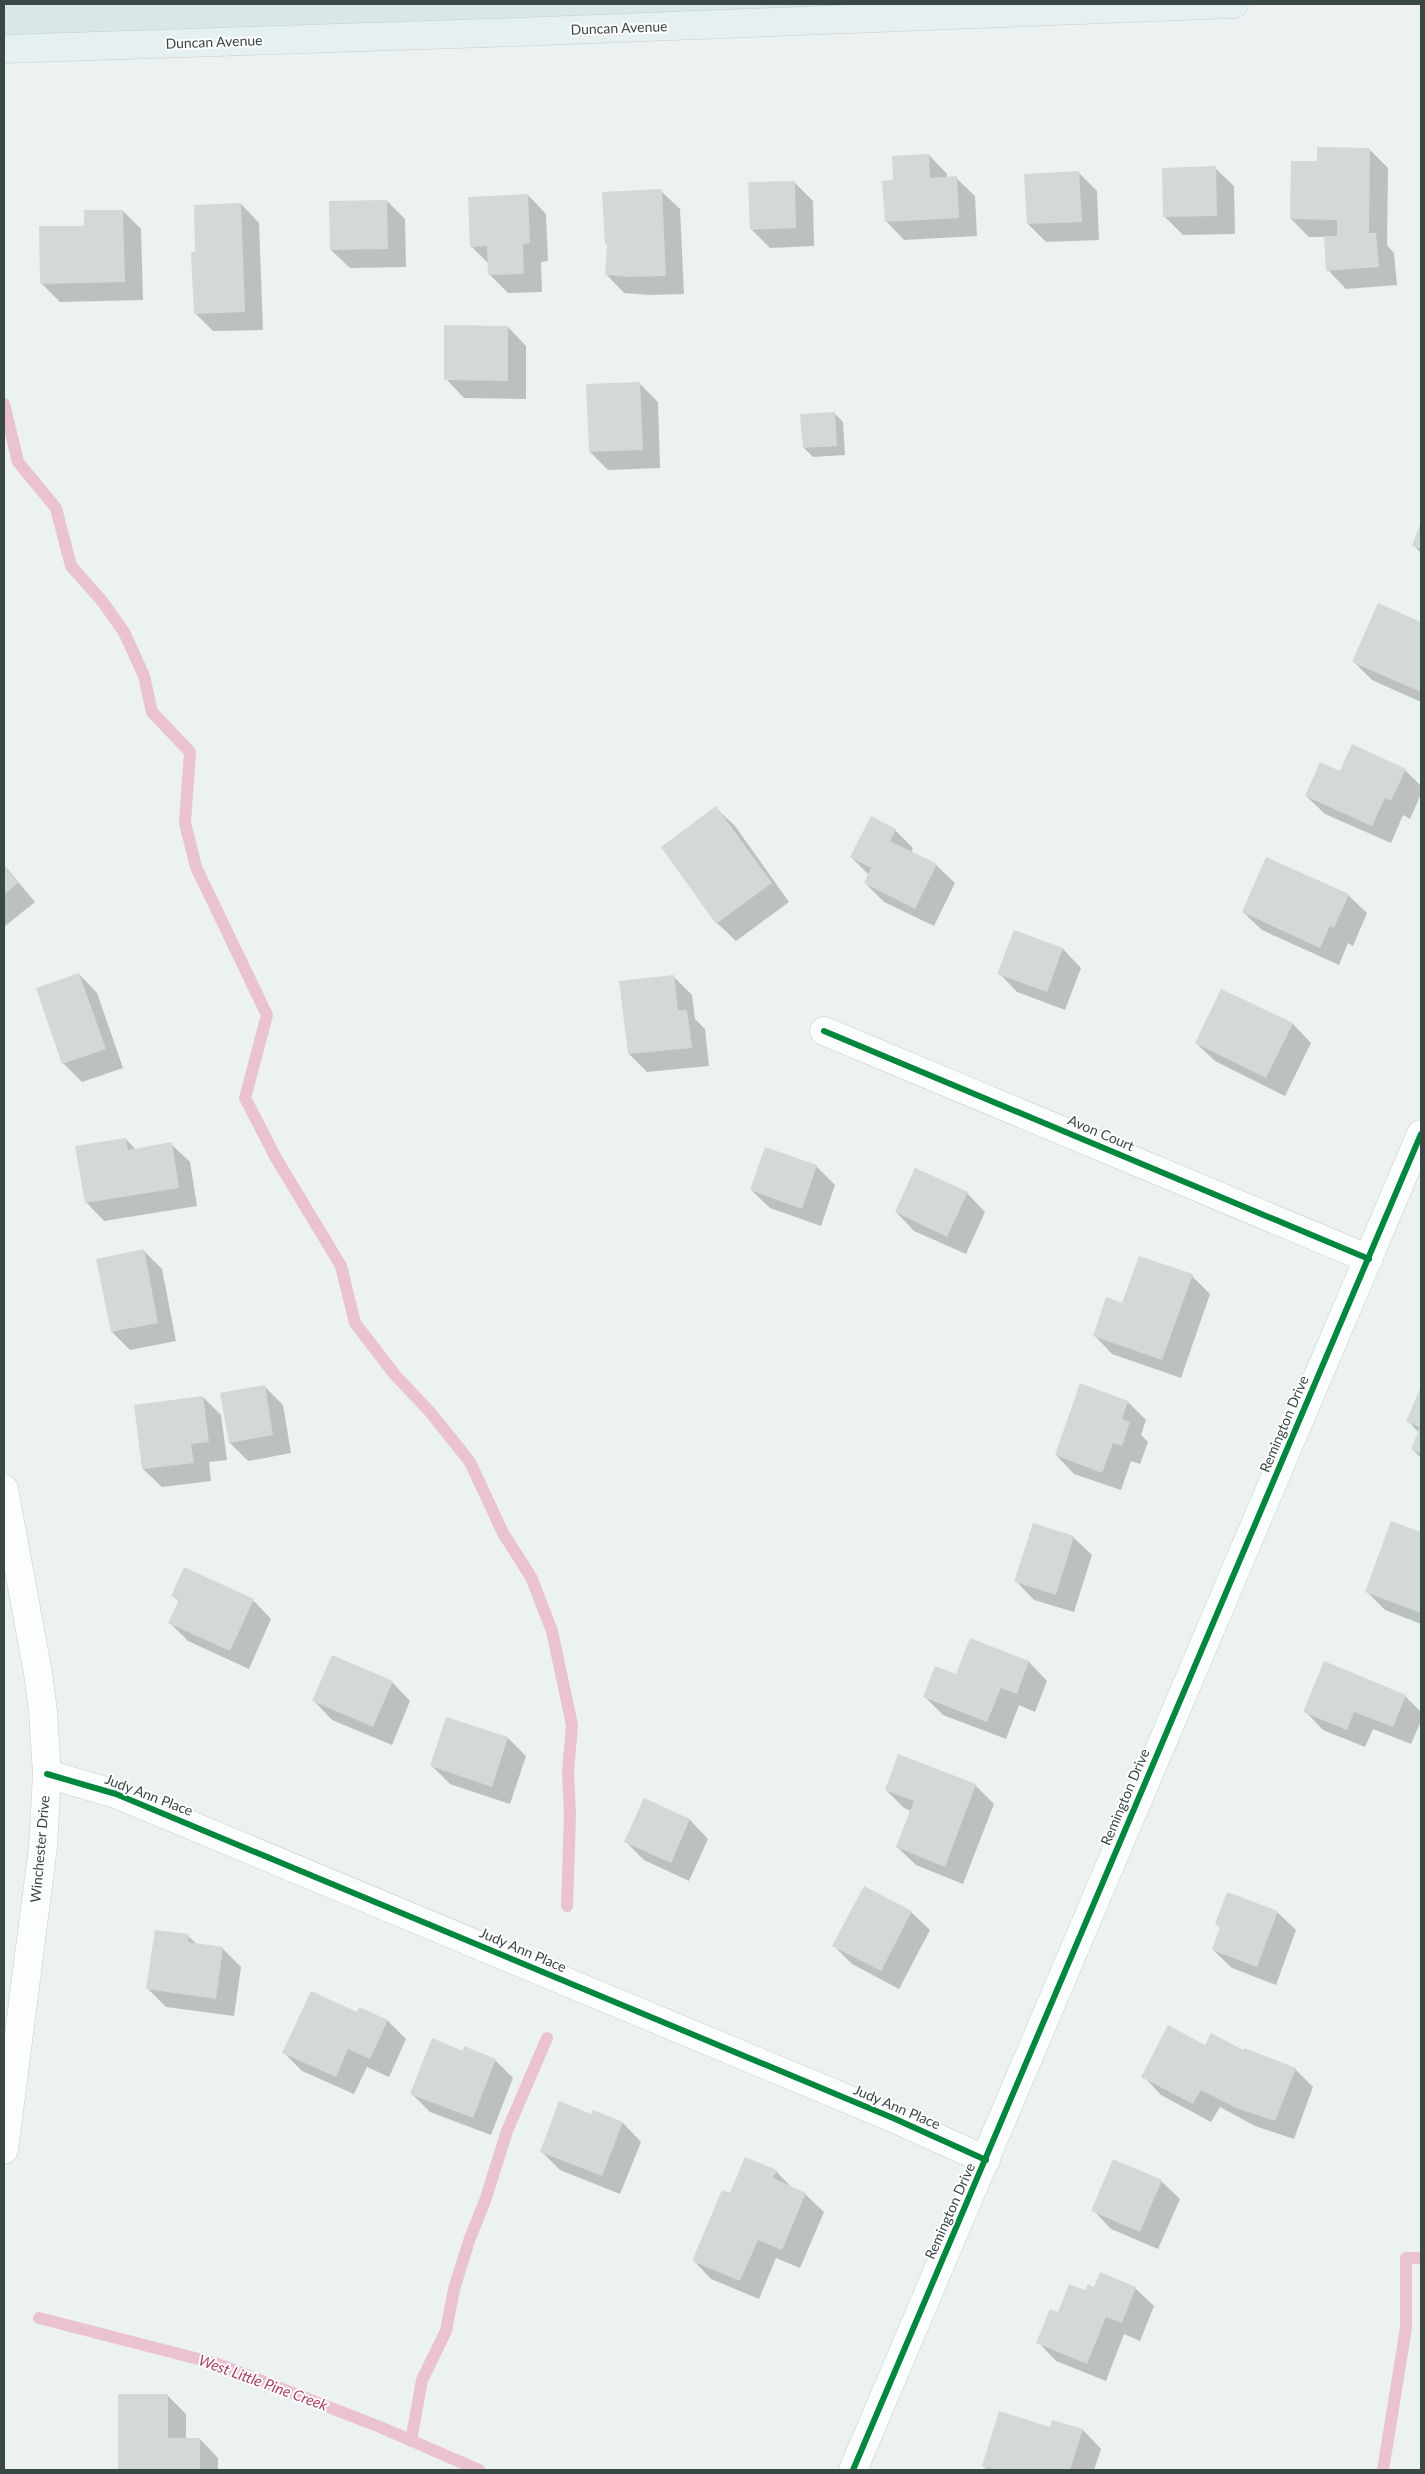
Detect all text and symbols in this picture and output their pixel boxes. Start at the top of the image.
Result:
street label: Duncan Avenue [570,17,668,38]
street label: Duncan Avenue [165,31,263,52]
street label: Avon Court [1065,1111,1137,1154]
street label: Remington Drive [1256,1373,1312,1475]
street label: Remington Drive [1097,1746,1153,1848]
street label: Judy Ann Place [103,1770,195,1819]
street label: Winchester Drive [26,1795,53,1903]
street label: Judy Ann Place [477,1924,569,1975]
street label: Judy Ann Place [851,2081,943,2132]
street label: Remington Drive [921,2160,978,2261]
water label: West Little Pine Creek [196,2350,331,2414]

